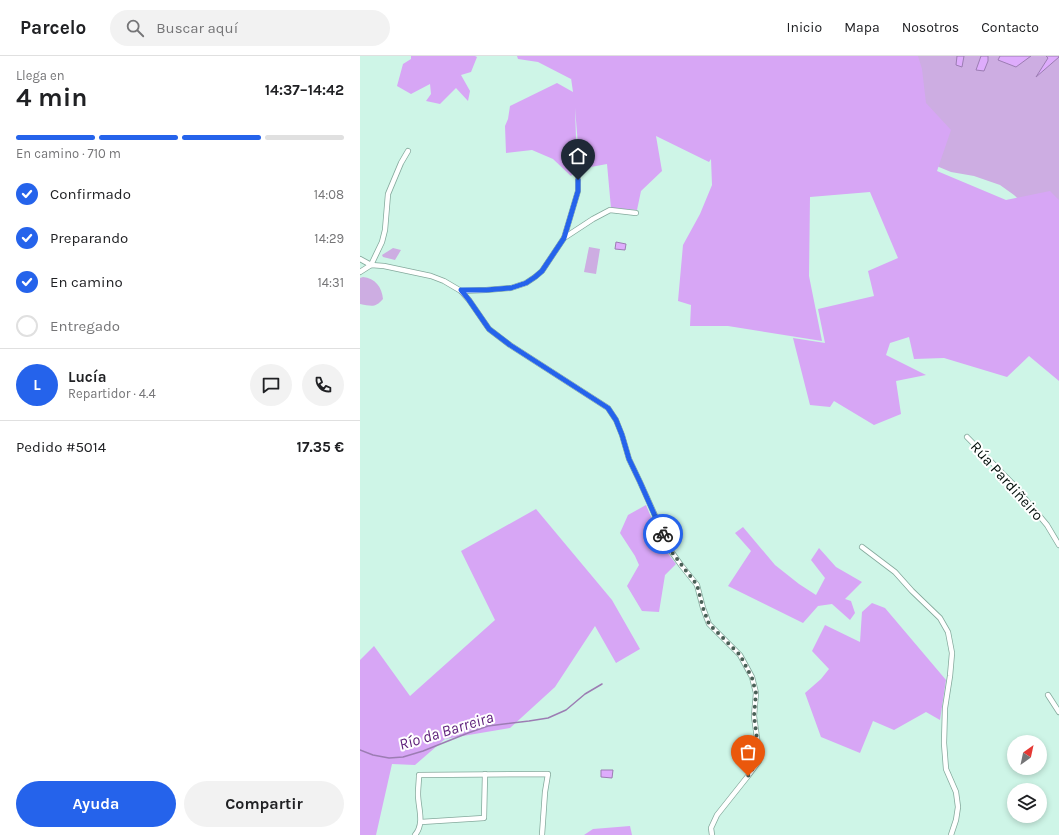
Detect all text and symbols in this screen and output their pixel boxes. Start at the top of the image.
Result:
search box [110,10,390,46]
text: Parcelo [20,17,86,39]
icon: search [124,17,146,39]
text: Buscar aquí [156,19,238,37]
text: Inicio [787,19,822,36]
text: Mapa [844,19,880,36]
text: Nosotros [902,19,959,36]
text: Contacto [981,19,1039,36]
text: Llega en [16,68,65,83]
text: 14:37–14:42 [265,81,344,99]
text: 4 min [16,82,87,113]
pin [561,139,595,180]
icon: home [567,145,589,167]
text: En camino · 710 m [16,146,121,161]
icon: check [16,183,38,205]
text: Confirmado [50,185,131,203]
text: 14:08 [314,187,344,202]
icon: check [16,227,38,249]
text: Preparando [50,229,128,247]
text: 14:29 [314,231,344,246]
icon: check [16,271,38,293]
text: En camino [50,273,123,291]
text: 14:31 [317,275,344,290]
text: Entregado [50,317,120,335]
button: chat [250,364,292,406]
button: phone [302,364,344,406]
text: Lucía [68,368,106,386]
text: L [33,376,41,394]
text: Repartidor · 4.4 [68,386,156,401]
text: Pedido #5014 [16,438,106,456]
text: 17.35 € [297,438,344,456]
street label: Rúa Pardiñeiro [967,438,1047,524]
courier [643,514,683,554]
icon: bike [652,523,674,545]
water label: Río da Barreira [397,707,496,754]
pin [731,735,765,776]
north arrow [1007,735,1047,775]
map controls [1007,735,1047,823]
icon: bag [737,741,759,763]
button: Ayuda [16,781,176,827]
button: Compartir [184,781,344,827]
button: layers [1007,783,1047,823]

